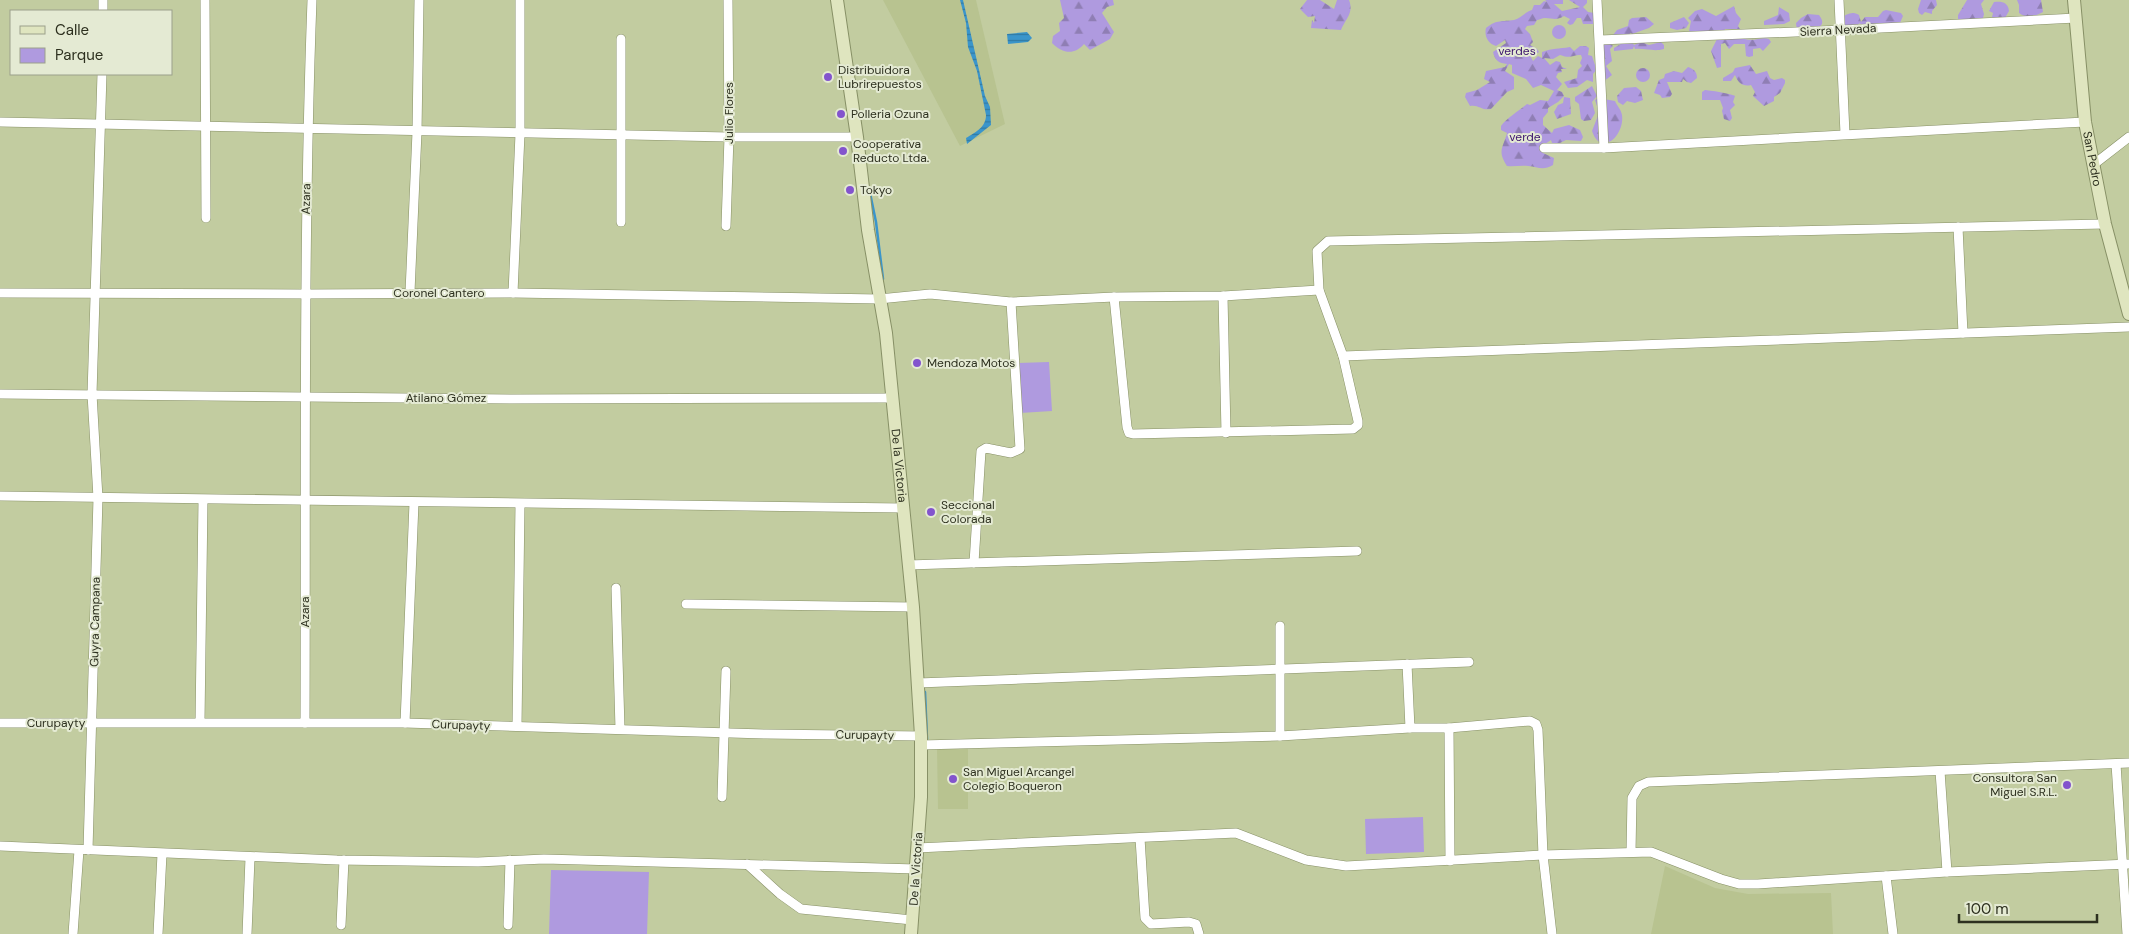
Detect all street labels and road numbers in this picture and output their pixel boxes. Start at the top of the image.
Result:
street label: Sierra Nevada [1799,20,1877,40]
street label: Julio Flores [721,82,737,144]
street label: San Pedro [2079,130,2105,188]
street label: Azara [298,183,314,215]
street label: Coronel Cantero [393,285,485,301]
street label: Atilano Gómez [406,390,486,406]
street label: De la Victoria [887,428,911,503]
street label: Guyra Campana [86,577,104,667]
street label: Azara [297,597,313,627]
street label: Curupayty [27,715,86,731]
street label: Curupayty [431,716,491,734]
street label: Curupayty [836,726,895,744]
street label: De la Victoria [905,832,927,906]

